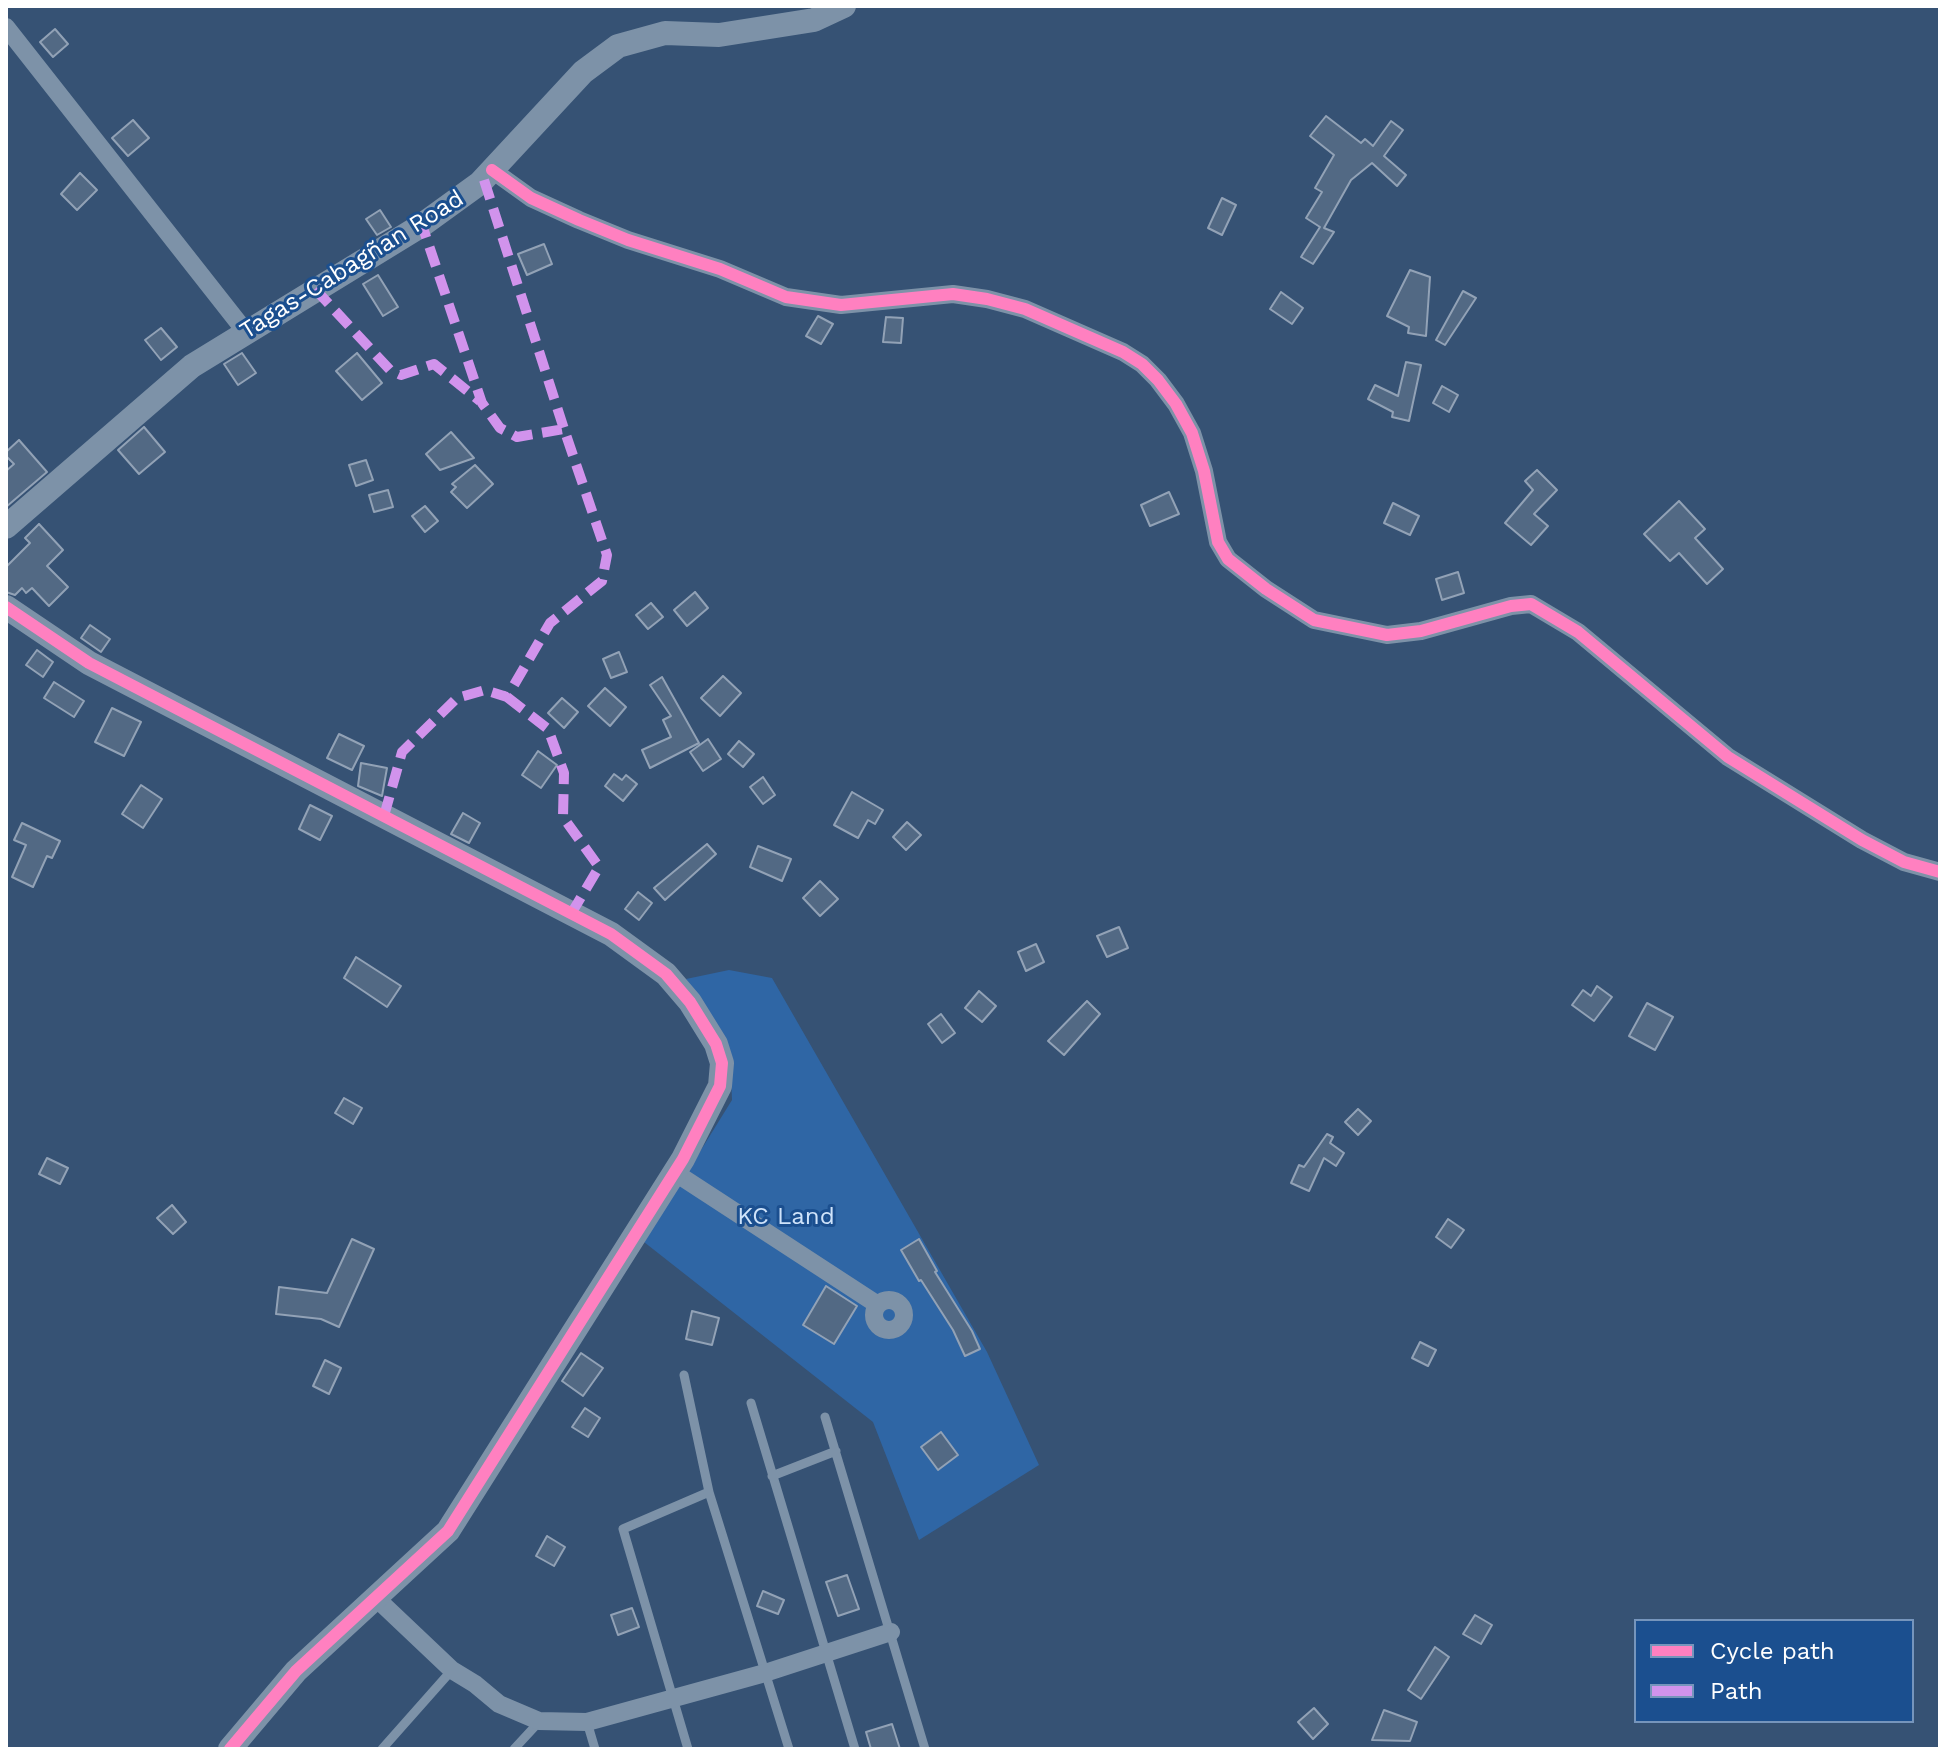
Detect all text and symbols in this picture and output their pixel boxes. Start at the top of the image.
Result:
street label: Tagas-Cabagñan Road [235,184,469,346]
park label: KC Land [737,1203,835,1231]
legend [1634,1619,1914,1723]
text: Cycle path [1710,1637,1835,1665]
text: Path [1710,1677,1763,1705]

